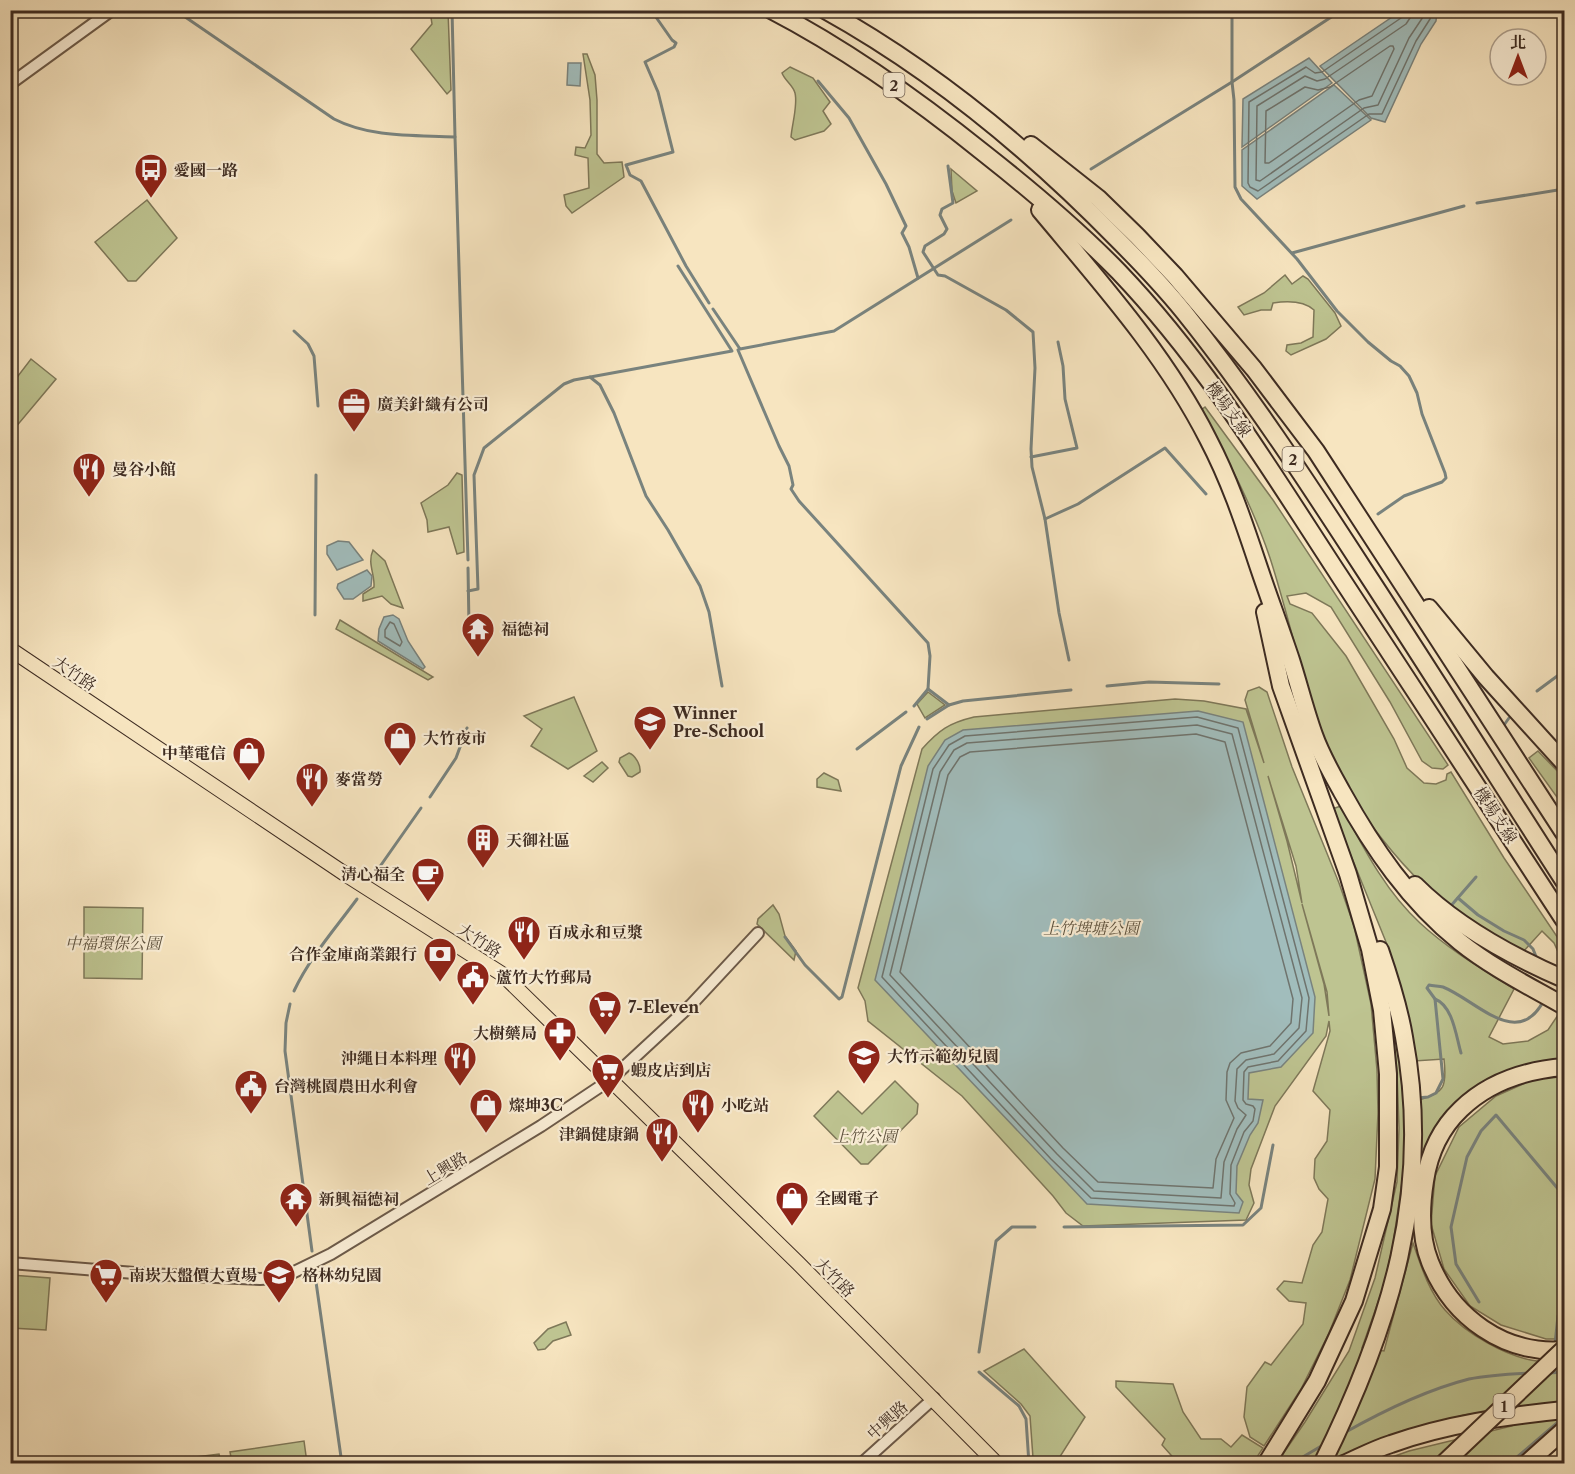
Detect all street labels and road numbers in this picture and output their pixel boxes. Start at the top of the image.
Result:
road number: 2 [884,73,904,97]
street label: 機場支線 [1202,377,1256,441]
road number: 2 [1282,447,1304,471]
street label: 大竹路 [50,651,100,695]
street label: 機場支線 [1470,783,1522,847]
street label: 大竹路 [454,919,506,961]
street label: 上興路 [419,1147,471,1189]
street label: 大竹路 [811,1253,859,1301]
road number: 1 [1494,1394,1514,1418]
street label: 中興路 [862,1397,912,1443]

